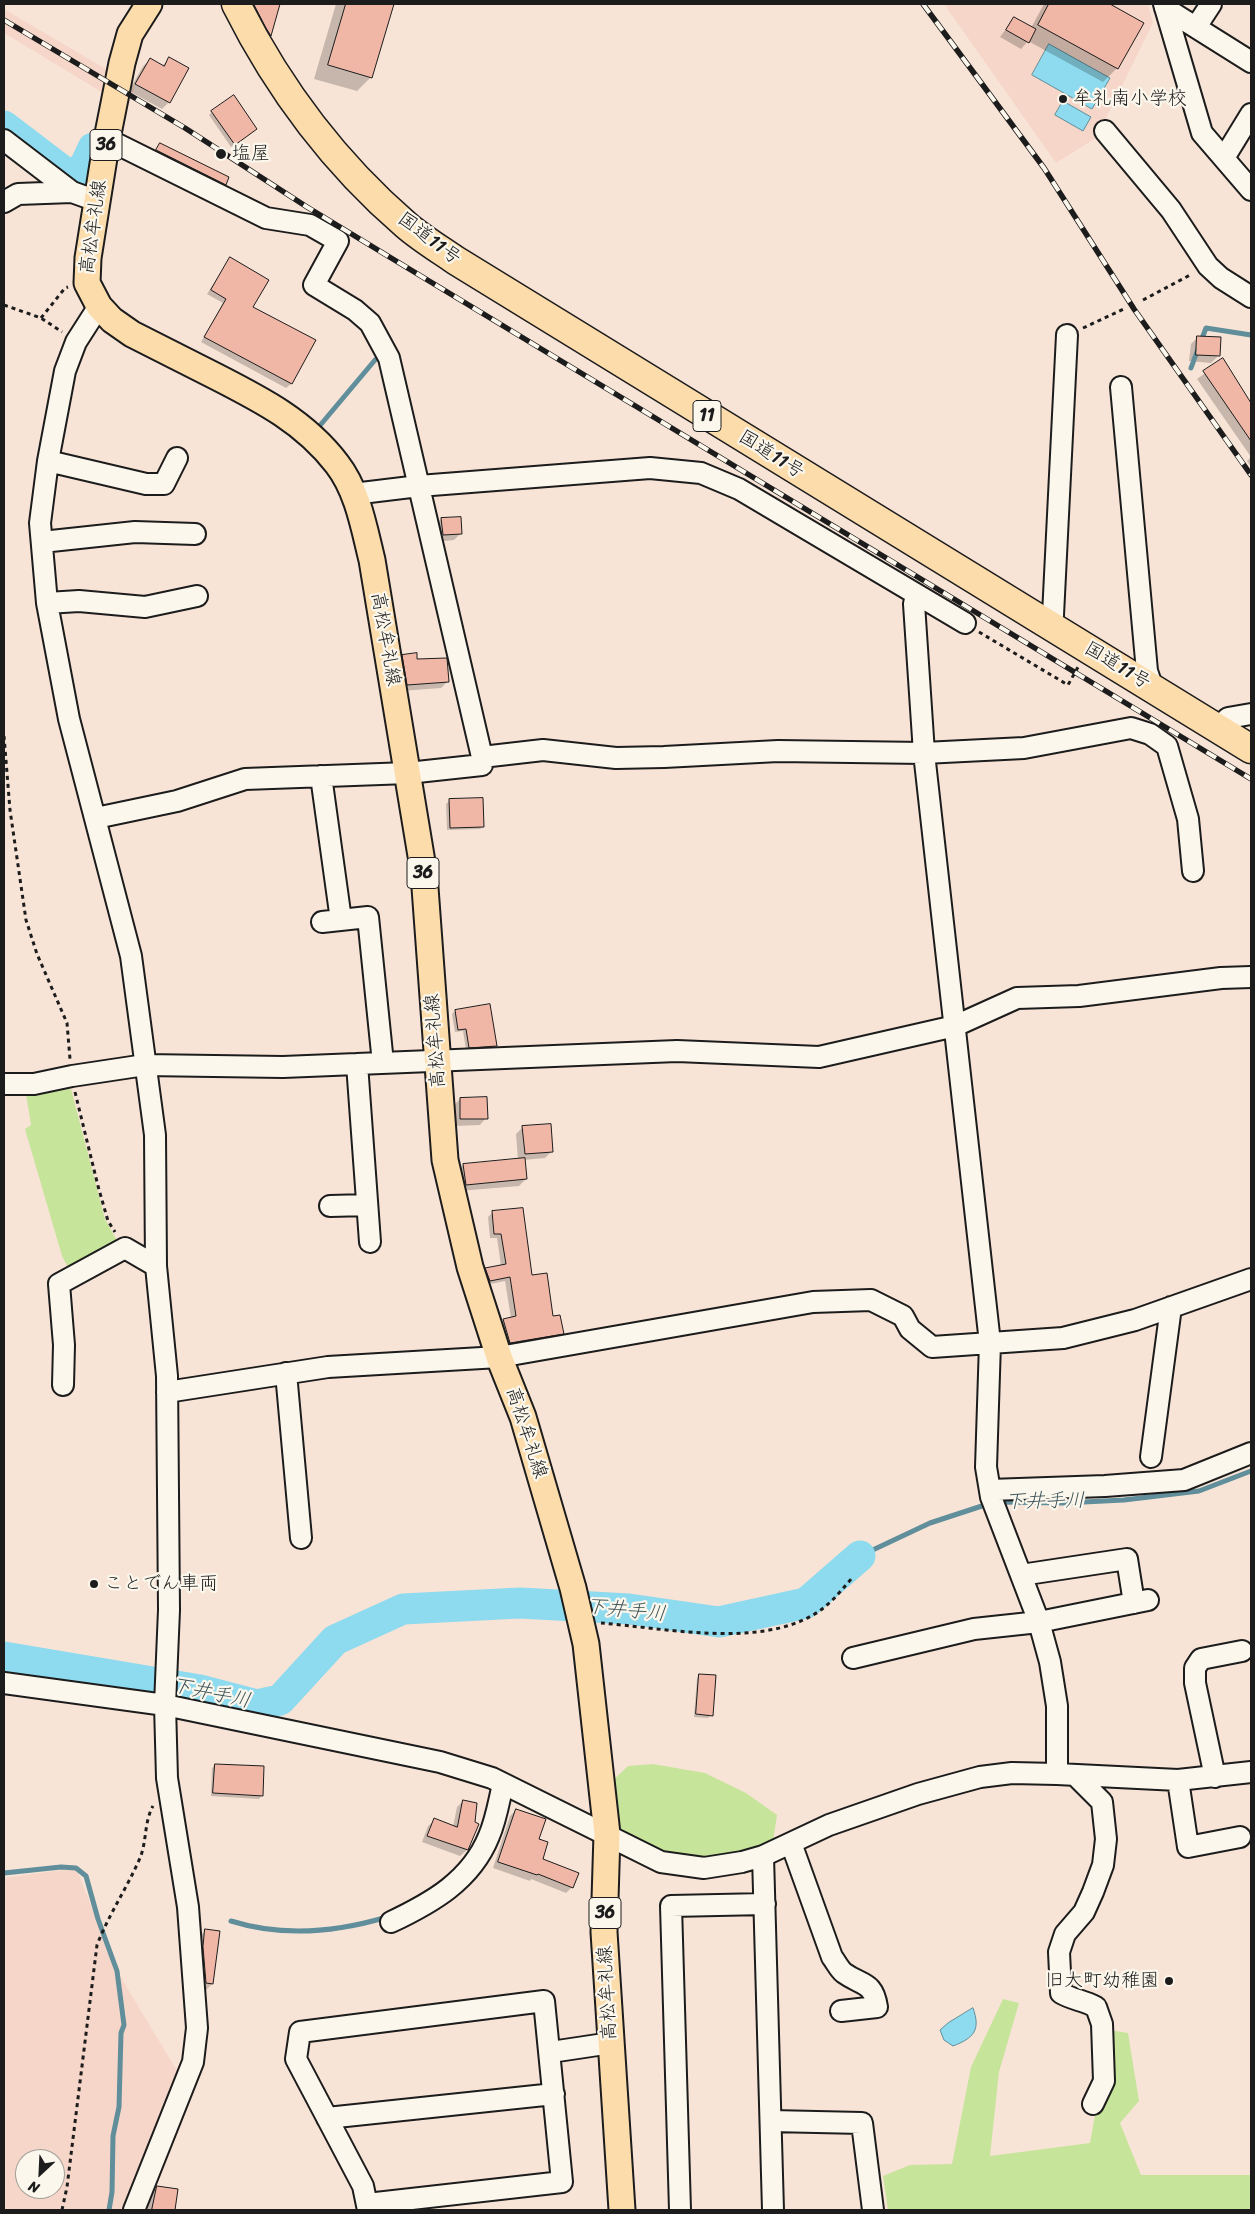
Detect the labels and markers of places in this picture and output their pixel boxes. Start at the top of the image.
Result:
place label: 牟礼南小学校 [1073,88,1187,110]
marker: 牟礼南小学校 [1057,93,1069,105]
place label: 塩屋 [232,143,270,165]
marker: 塩屋 [214,147,228,161]
place label: ことでん車両 [104,1573,218,1595]
marker: ことでん車両 [88,1578,100,1590]
place label: 旧大町幼稚園 [1045,1970,1159,1992]
marker: 旧大町幼稚園 [1163,1975,1175,1987]

